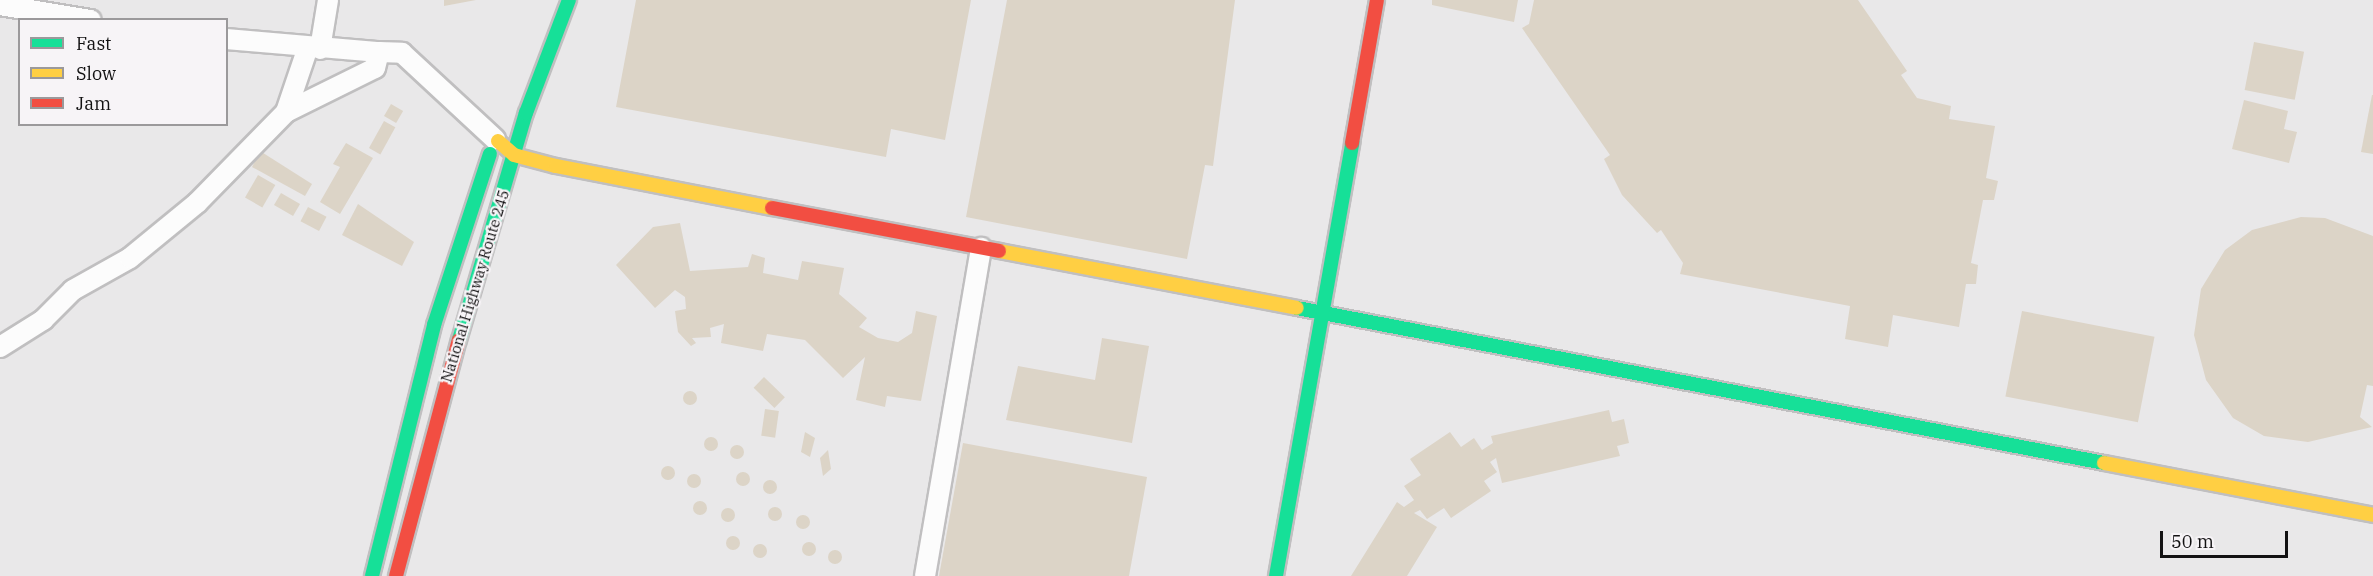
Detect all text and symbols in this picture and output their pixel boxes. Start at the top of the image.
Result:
legend [18,18,228,126]
text: Fast [76,32,111,55]
text: Slow [76,62,116,85]
text: Jam [76,92,111,115]
street label: National Highway Route 245 [437,188,513,384]
scale bar [2163,519,2290,557]
text: 50 m [2171,530,2214,553]

